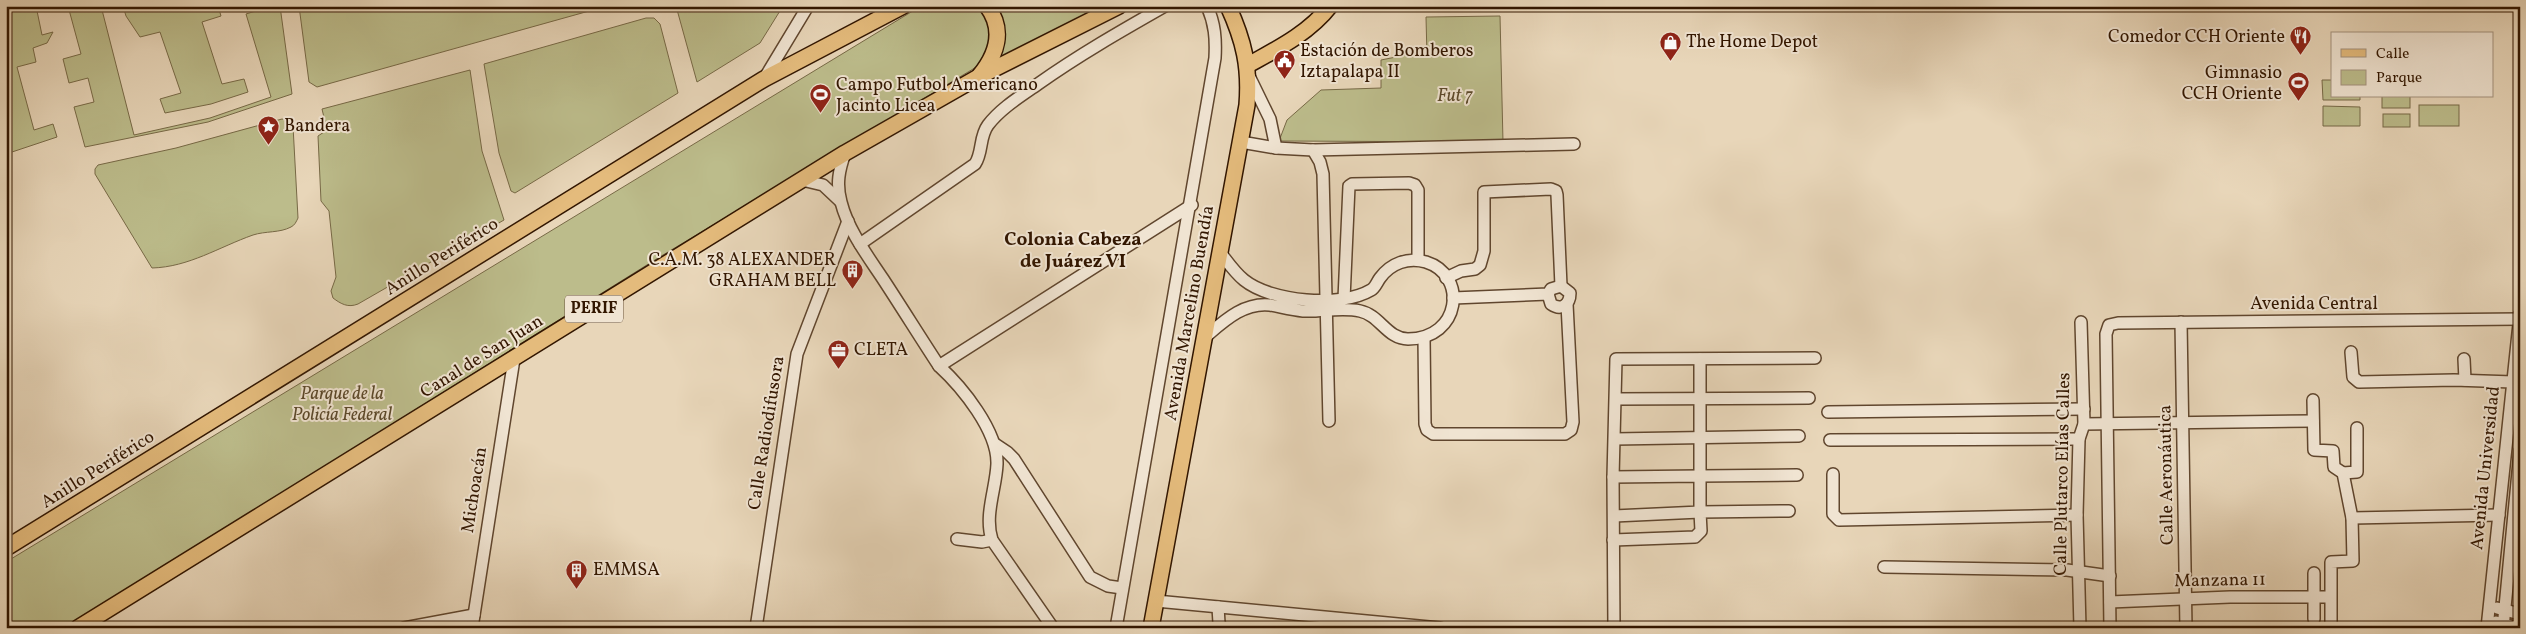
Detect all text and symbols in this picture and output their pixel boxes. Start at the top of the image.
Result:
place label: Comedor CCH Oriente [2108,25,2285,50]
restaurant icon: Comedor CCH Oriente [2289,25,2313,56]
shop icon: The Home Depot [1658,30,1682,61]
place label: The Home Depot [1686,30,1818,55]
legend [2331,32,2494,98]
place label: Estación de Bomberos Iztapalapa II [1300,39,1473,85]
text: Calle [2376,44,2409,65]
public building icon: Estación de Bomberos Iztapalapa II [1272,49,1296,80]
place label: Gimnasio CCH Oriente [2182,61,2282,107]
text: Parque [2376,68,2422,89]
sports icon: Gimnasio CCH Oriente [2286,71,2310,102]
place label: Campo Futbol Americano Jacinto Licea [836,73,1038,119]
sports icon: Campo Futbol Americano Jacinto Licea [808,83,832,114]
park label: Fut 7 [1437,84,1474,109]
place icon: Bandera [256,114,280,145]
place label: Bandera [284,114,350,139]
street label: Avenida Marcelino Buendía [1159,203,1221,423]
street label: Anillo Periférico [380,212,504,302]
district label: Colonia Cabeza de Juárez VI [1004,227,1142,275]
place label: C.A.M. 38 ALEXANDER GRAHAM BELL [649,248,836,294]
building icon: C.A.M. 38 ALEXANDER GRAHAM BELL [840,258,864,289]
street label: Avenida Central [2250,292,2378,317]
road number: PERIF [565,296,623,322]
street label: Canal de San Juan [416,309,549,405]
office icon: CLETA [826,338,850,369]
place label: CLETA [854,338,909,363]
street label: Calle Radiodifusora [742,354,792,512]
street label: Calle Plutarco Elías Calles [2049,372,2077,576]
park label: Parque de la Policía Federal [292,382,393,428]
street label: Avenida Universidad [2465,385,2507,551]
street label: Calle Aeronáutica [2153,405,2181,545]
street label: Anillo Periférico [36,425,160,515]
street label: Michoacán [456,445,494,535]
building icon: EMMSA [565,558,589,589]
place label: EMMSA [593,558,660,583]
street label: Manzana 11 [2174,568,2266,594]

